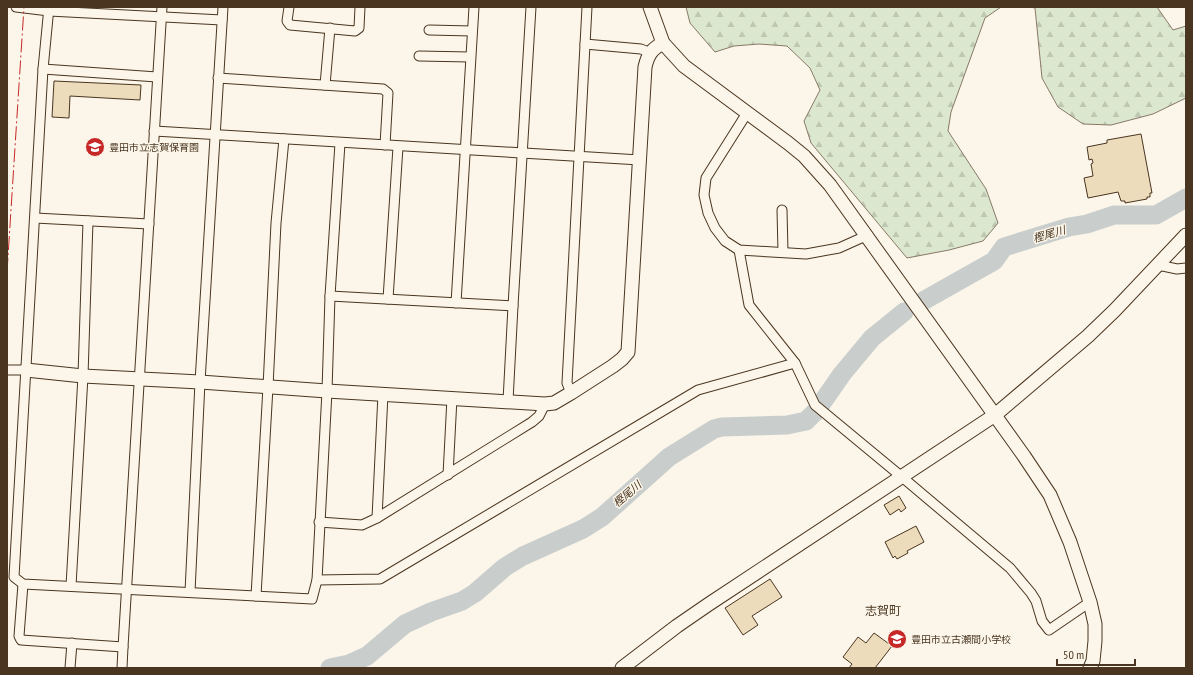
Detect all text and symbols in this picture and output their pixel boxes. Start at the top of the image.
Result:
school or university icon: 豊田市立志賀保育園 [84,136,106,158]
place label: 豊田市立志賀保育園 [109,141,199,154]
water label: 樫尾川 [1031,222,1068,245]
water label: 樫尾川 [610,477,645,510]
district label: 志賀町 [865,603,901,618]
school or university icon: 豊田市立古瀬間小学校 [886,628,908,650]
place label: 豊田市立古瀬間小学校 [911,633,1011,646]
scale bar [1057,641,1135,667]
text: 50 m [1063,647,1084,662]

